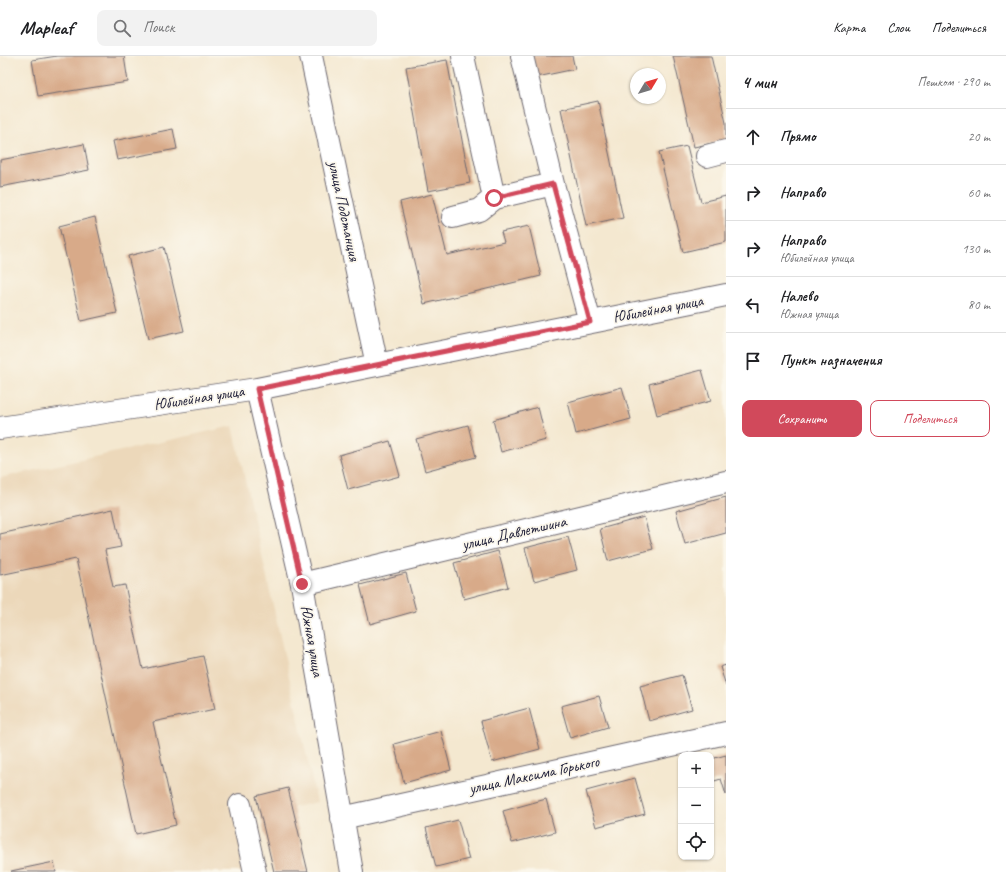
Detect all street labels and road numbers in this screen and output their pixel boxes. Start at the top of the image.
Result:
street label: улица Подстанция [323,158,365,264]
street label: Юбилейная улица [612,290,706,327]
street label: Юбилейная улица [153,381,247,415]
street label: улица Давлетшина [459,511,569,555]
street label: Южная улица [296,604,328,680]
street label: улица Максима Горького [466,751,602,799]

